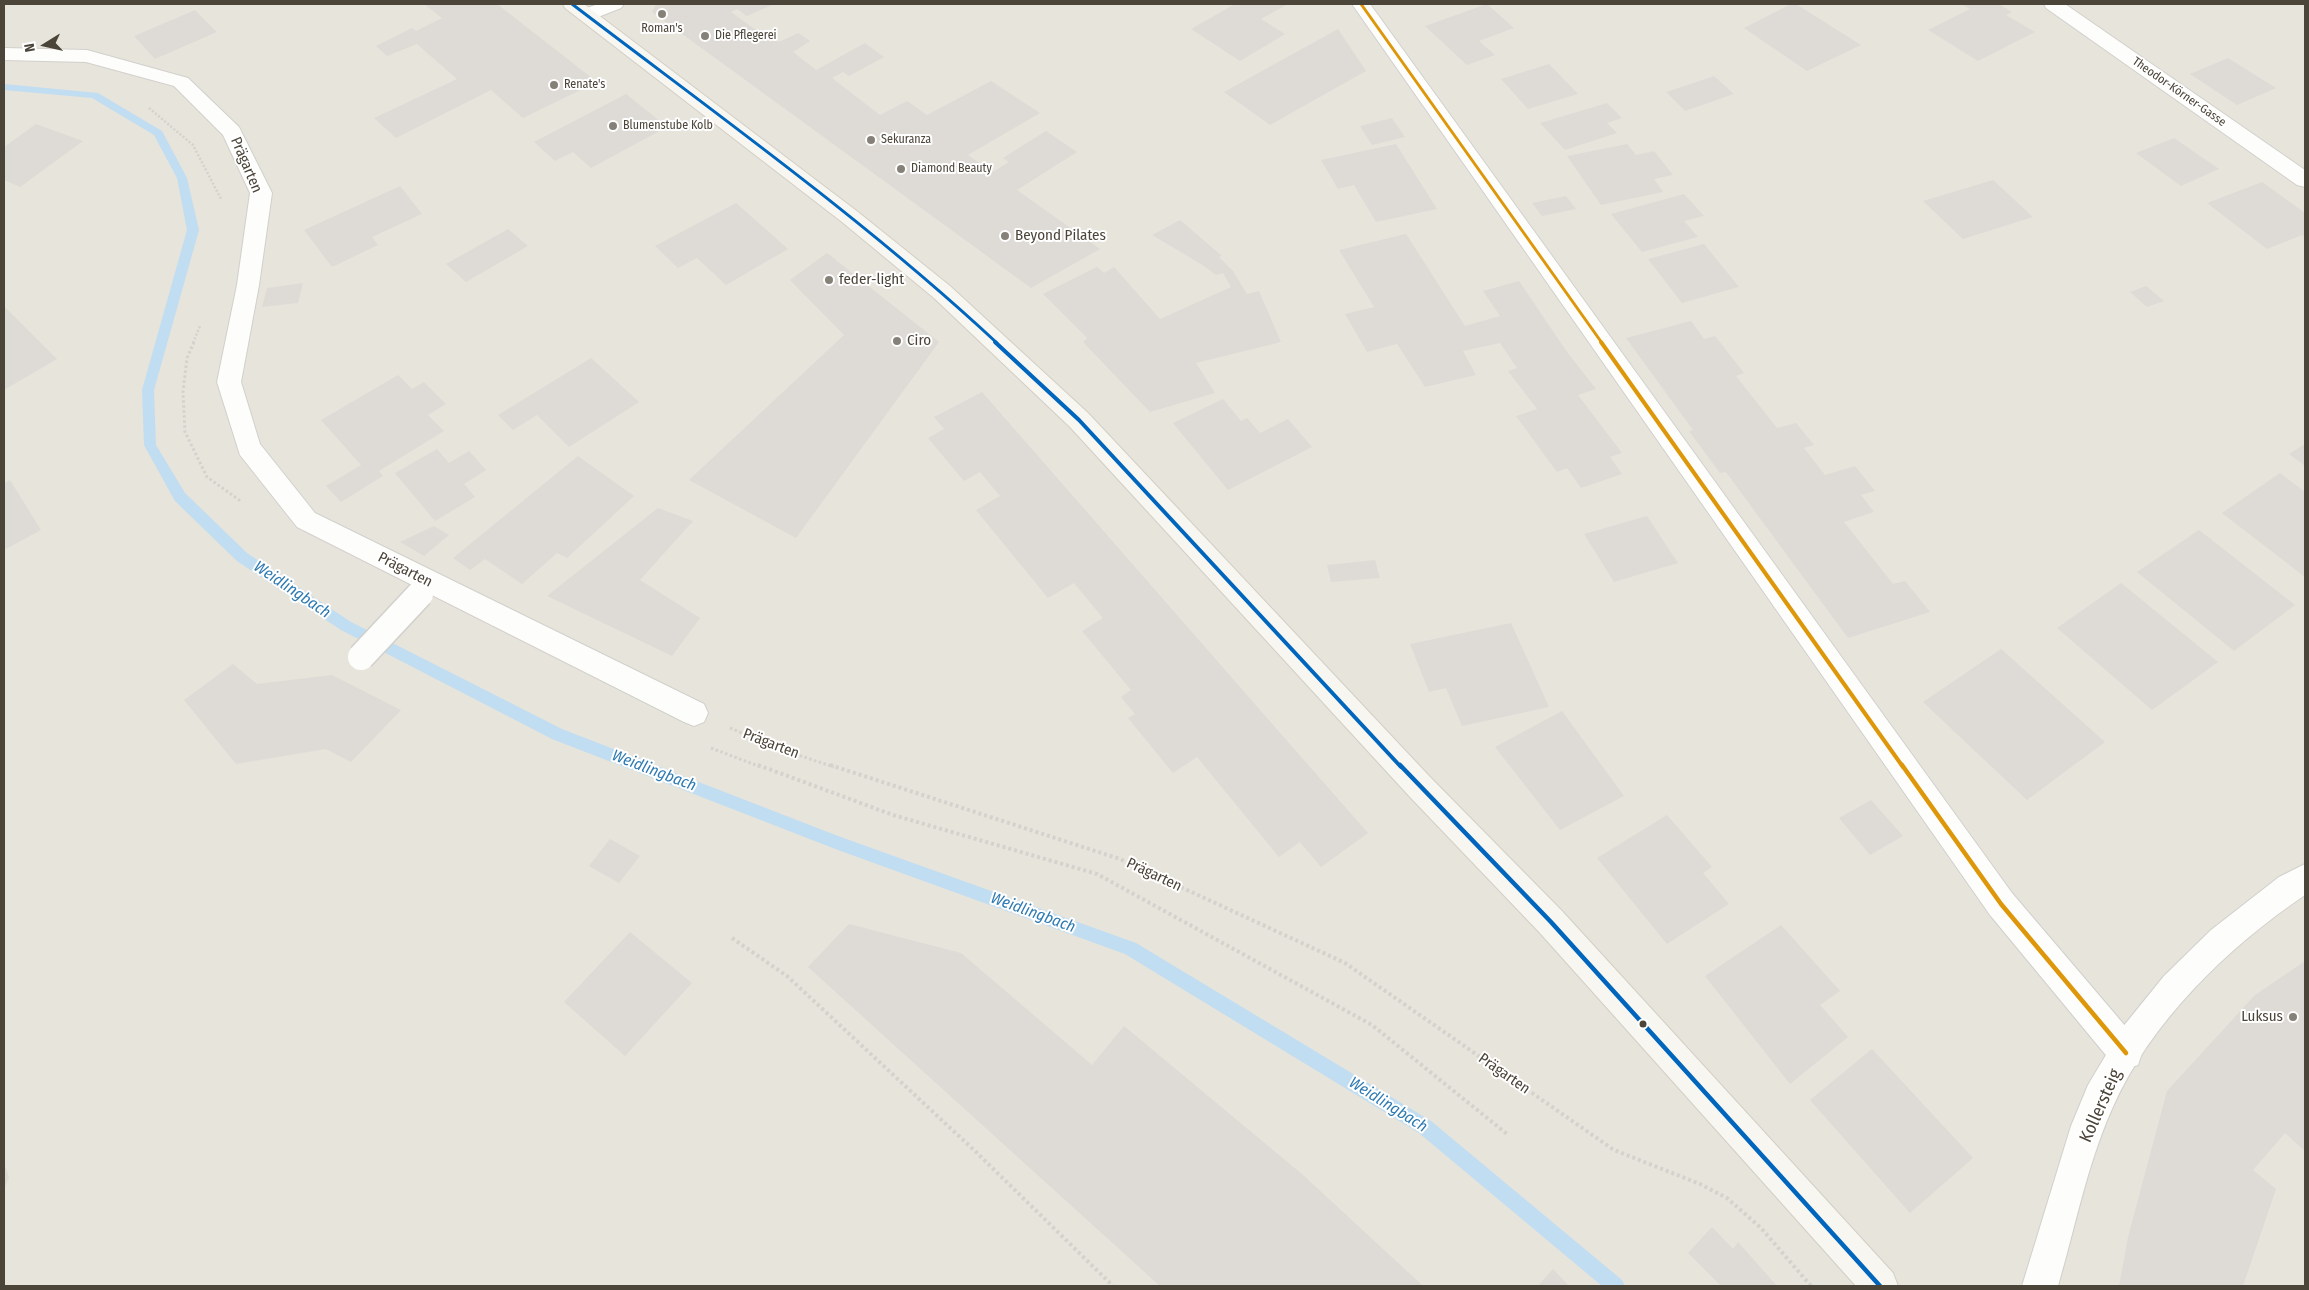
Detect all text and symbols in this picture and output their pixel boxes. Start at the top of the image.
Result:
marker: Roman's [656,8,668,20]
north arrow [20,20,70,70]
place label: Roman's [641,22,683,36]
place label: Die Pflegerei [715,29,777,43]
marker: Die Pflegerei [699,30,711,42]
text: N [21,42,39,53]
street label: Theodor-Körner-Gasse [2129,54,2229,130]
place label: Renate's [564,78,605,92]
marker: Renate's [548,79,560,91]
place label: Blumenstube Kolb [623,119,713,133]
marker: Blumenstube Kolb [607,120,619,132]
place label: Sekuranza [881,133,931,147]
street label: Prägarten [226,134,266,196]
marker: Sekuranza [865,134,877,146]
place label: Diamond Beauty [911,162,992,176]
marker: Diamond Beauty [895,163,907,175]
place label: Beyond Pilates [1015,227,1106,245]
marker: Beyond Pilates [999,230,1011,242]
place label: feder-light [839,271,904,289]
marker: feder-light [823,274,835,286]
place label: Ciro [907,332,931,350]
marker: Ciro [891,335,903,347]
street label: Prägarten [375,549,435,591]
water label: Weidlingbach [250,557,334,623]
street label: Prägarten [740,725,802,763]
water label: Weidlingbach [609,746,699,796]
street label: Prägarten [1124,854,1184,896]
water label: Weidlingbach [988,889,1078,937]
place label: Luksus [2241,1008,2283,1026]
marker: Luksus [2287,1011,2299,1023]
unlabelled marker [1638,1019,1648,1029]
street label: Prägarten [1475,1050,1533,1098]
street label: Kollersteig [2075,1066,2127,1146]
water label: Weidlingbach [1345,1073,1431,1137]

